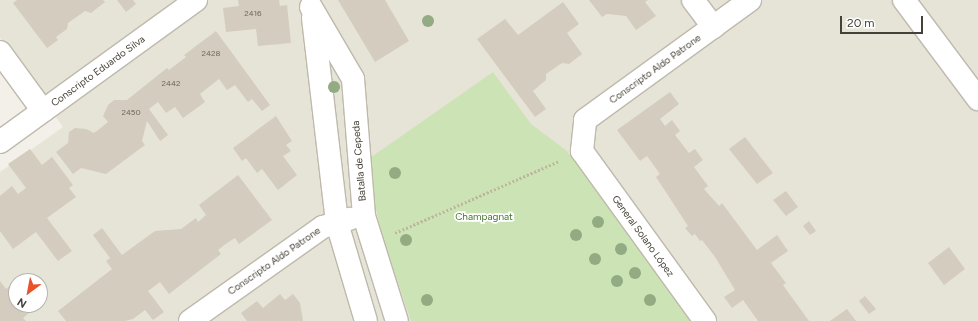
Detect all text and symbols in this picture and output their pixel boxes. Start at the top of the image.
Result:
scale bar [842,8,925,34]
house number: 2416 [244,9,262,19]
text: 20 m [847,16,875,30]
street label: Conscripto Aldo Patrone [607,32,703,106]
street label: Conscripto Eduardo Silva [49,33,147,109]
house number: 2428 [202,49,220,59]
house number: 2442 [162,79,180,89]
house number: 2450 [121,108,141,118]
street label: Batalla de Cepeda [350,120,368,202]
street label: General Solano López [609,193,677,279]
park label: Champagnat [455,211,513,223]
street label: Conscripto Aldo Patrone [225,224,323,298]
north arrow [8,273,48,313]
text: N [15,295,29,311]

